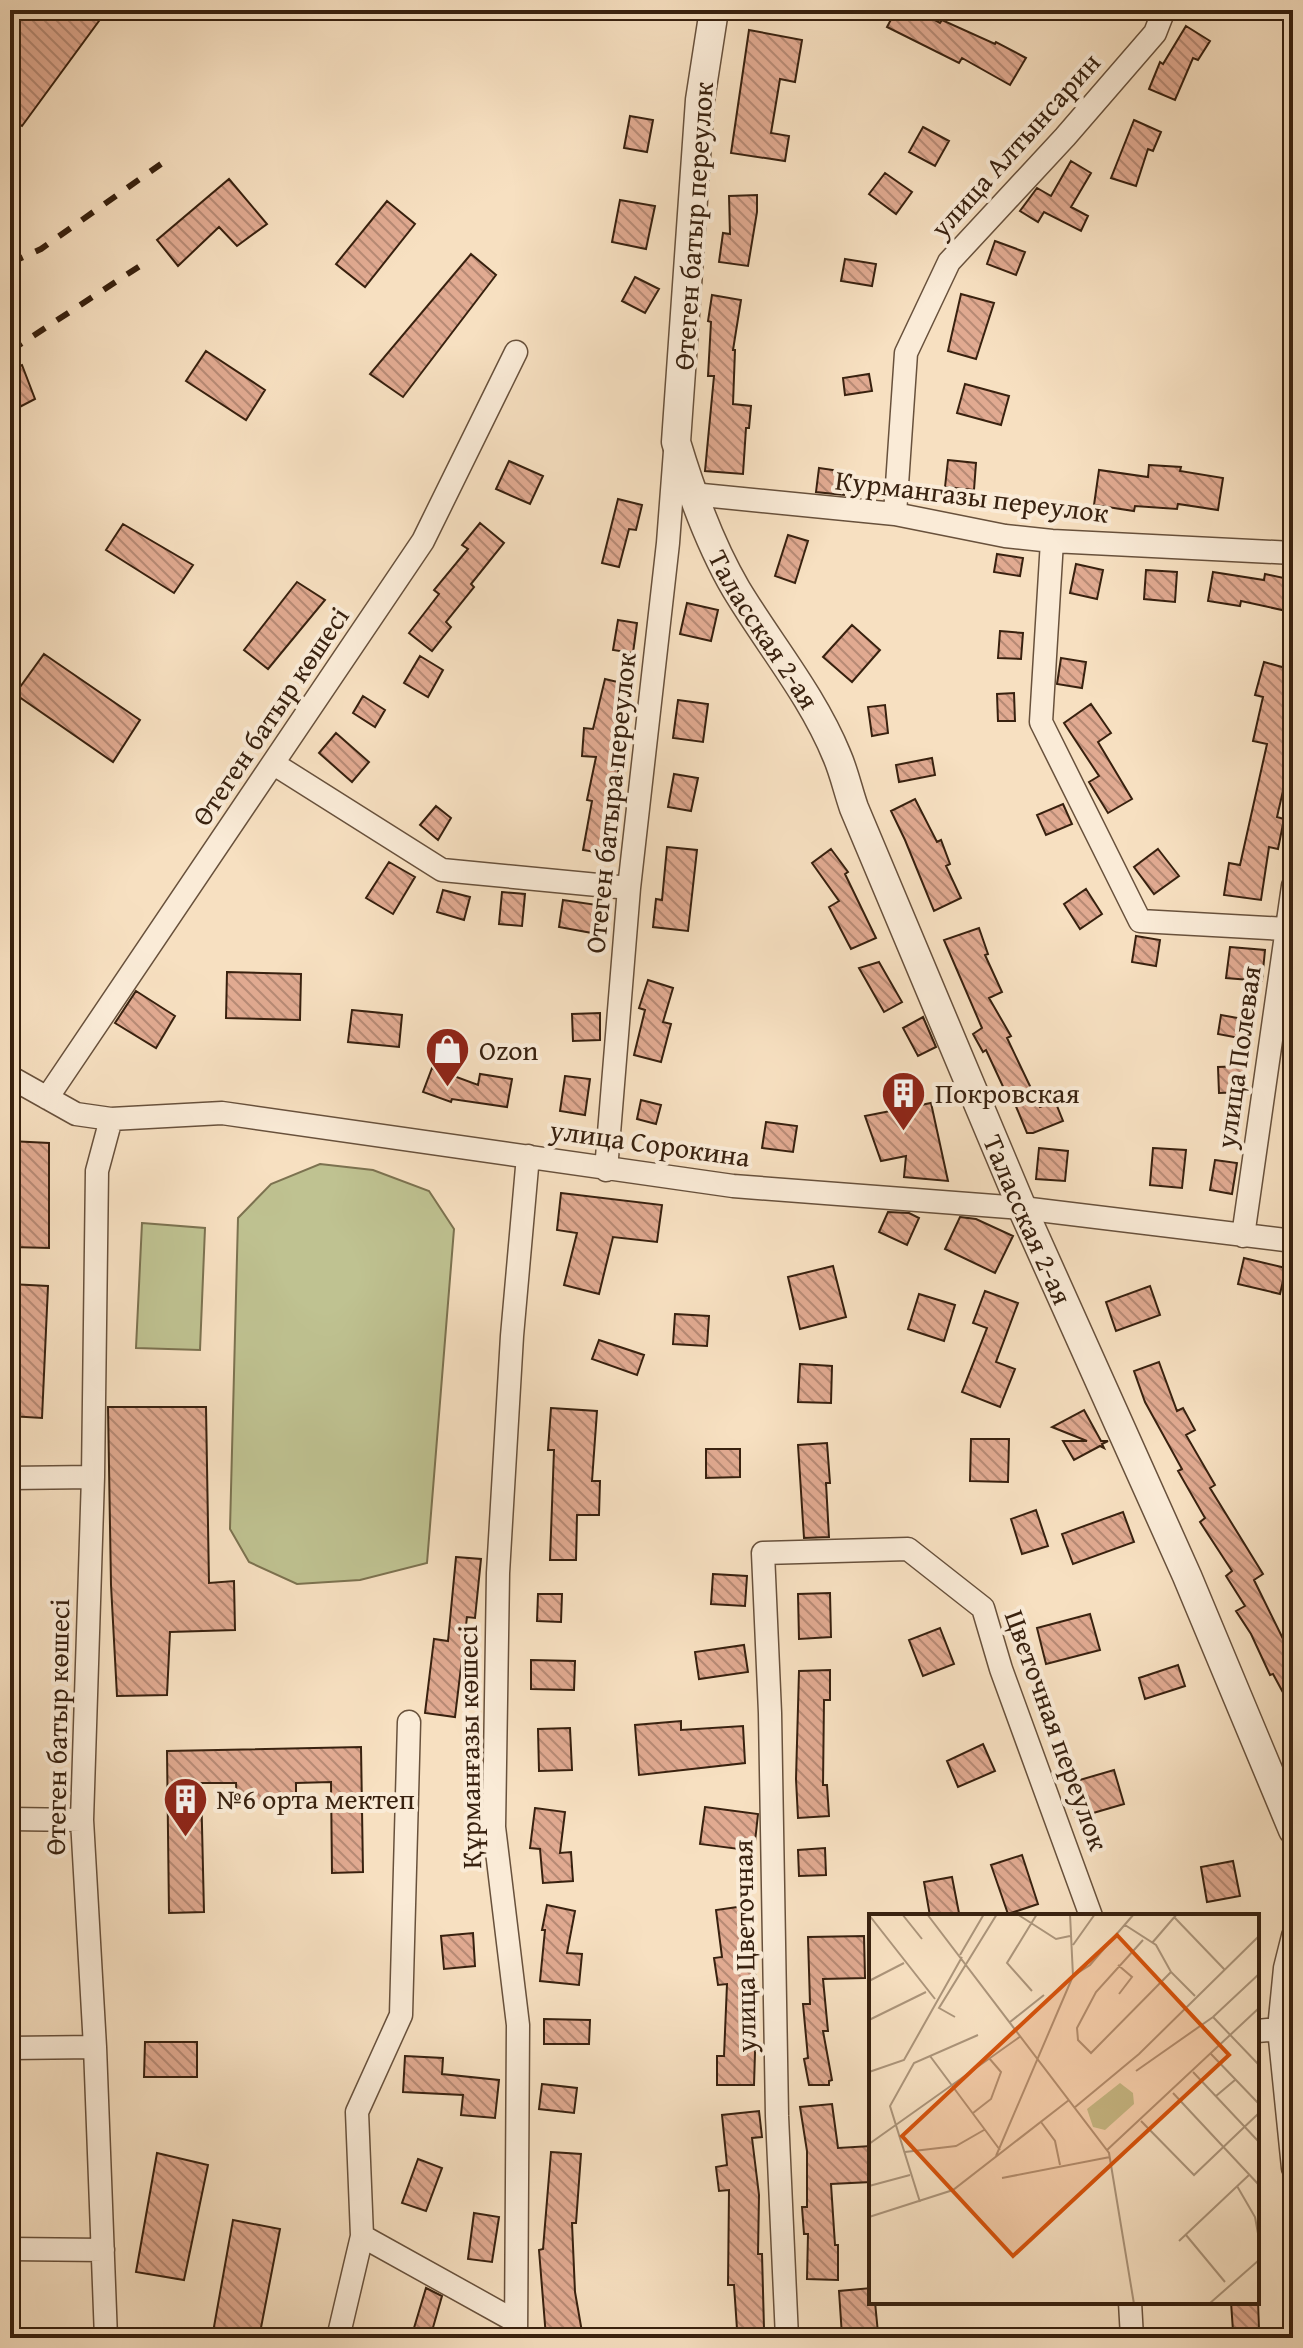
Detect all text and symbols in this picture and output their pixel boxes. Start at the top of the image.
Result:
street label: улица Алтынсарин [919,43,1109,247]
street label: Өтеген батыр переулок [662,80,723,372]
street label: Курмангазы переулок [833,458,1111,533]
street label: Таласская 2-ая [699,543,830,717]
street label: Өтеген батыр көшесі [181,598,358,834]
street label: Отеген батыра переулок [573,650,646,955]
street label: улица Полевая [1204,963,1271,1152]
shop icon: Ozon [424,1026,472,1089]
place label: Ozon [479,1029,539,1070]
building icon: Покровская [880,1069,928,1132]
place label: Покровская [935,1072,1080,1113]
street label: улица Сорокина [546,1108,753,1177]
street label: Таласская 2-ая [973,1128,1084,1311]
street label: Өтеген батыр көшесі [34,1598,79,1856]
street label: Цветочная переулок [995,1604,1120,1856]
street label: Құрманғазы көшесі [446,1625,491,1869]
building icon: №6 орта мектеп [161,1775,209,1838]
place label: №6 орта мектеп [216,1778,415,1819]
street label: улица Цветочная [721,1839,766,2054]
inset map [869,1914,1259,2304]

